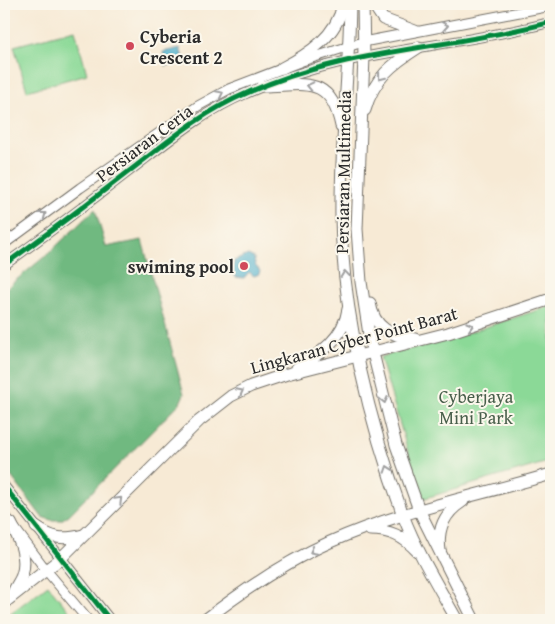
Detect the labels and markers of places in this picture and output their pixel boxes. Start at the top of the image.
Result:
place label: Cyberia Crescent 2 [140,23,223,71]
marker: Cyberia Crescent 2 [124,40,136,52]
place label: swiming pool [128,253,234,280]
marker: swiming pool [238,260,250,272]

